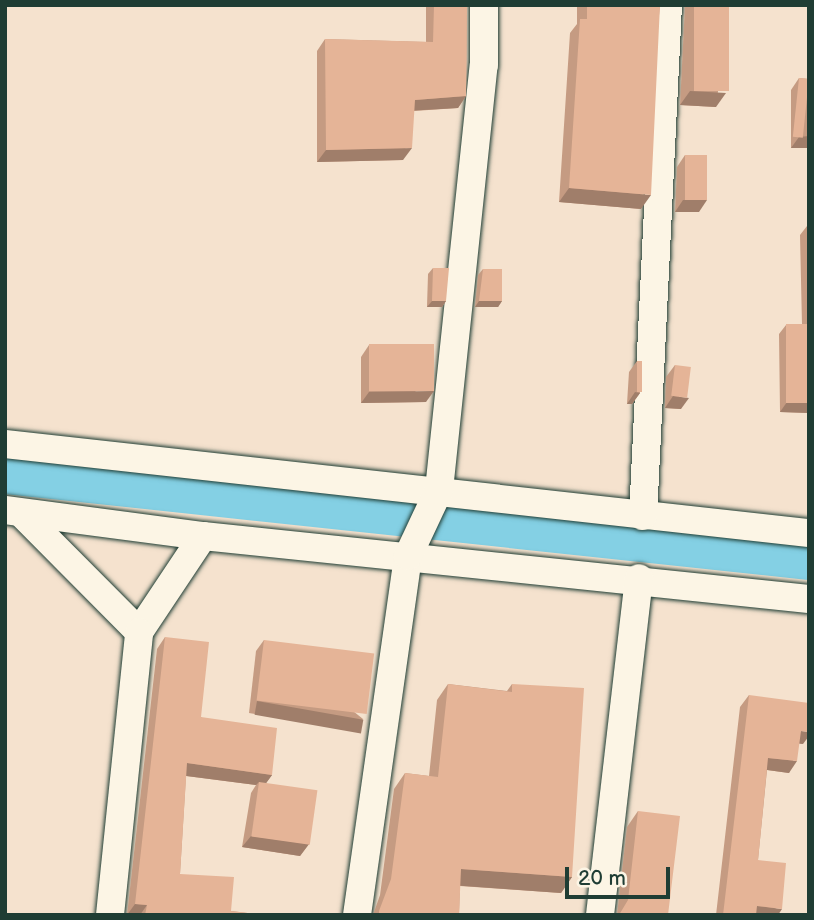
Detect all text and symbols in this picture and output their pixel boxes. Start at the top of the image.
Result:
scale bar [569,853,674,897]
text: 20 m [578,866,626,891]

